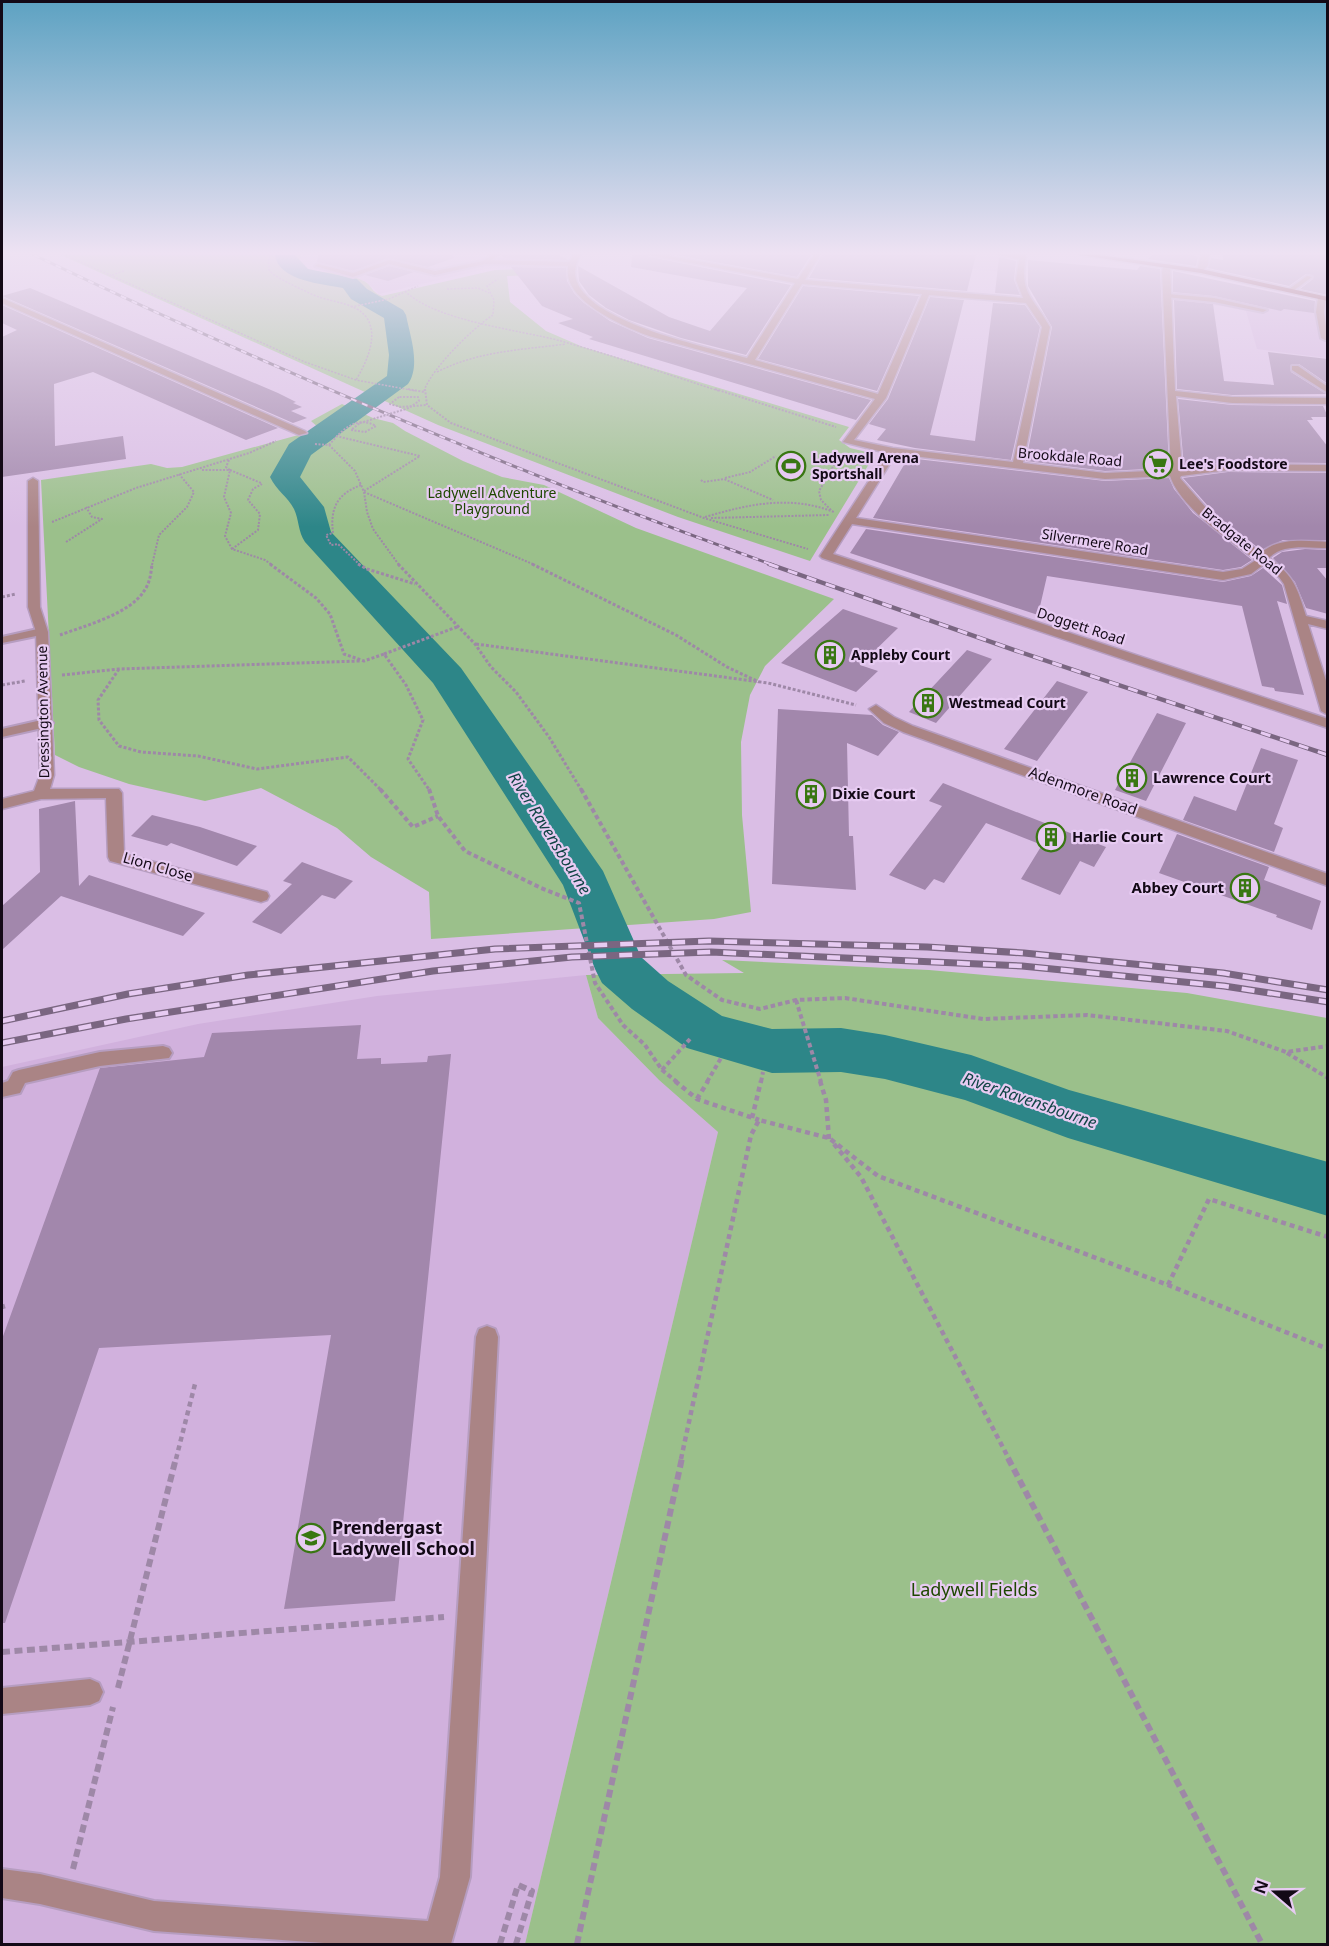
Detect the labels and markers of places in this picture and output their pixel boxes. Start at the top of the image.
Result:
place label: Ladywell Arena Sportshall [812,448,919,483]
supermarket icon: Lee's Foodstore [1142,448,1174,480]
sports icon: Ladywell Arena Sportshall [775,450,807,482]
place label: Lee's Foodstore [1179,454,1288,473]
building icon: Appleby Court [814,639,846,671]
place label: Appleby Court [851,645,950,664]
building icon: Westmead Court [912,687,944,719]
place label: Westmead Court [949,693,1066,712]
building icon: Lawrence Court [1116,762,1148,794]
place label: Lawrence Court [1153,767,1271,787]
building icon: Dixie Court [795,778,827,810]
place label: Dixie Court [832,783,916,803]
building icon: Harlie Court [1035,821,1067,853]
place label: Harlie Court [1072,826,1163,846]
building icon: Abbey Court [1229,872,1261,904]
place label: Abbey Court [1132,877,1224,897]
place label: Prendergast Ladywell School [332,1515,475,1560]
school or university icon: Prendergast Ladywell School [295,1522,327,1554]

